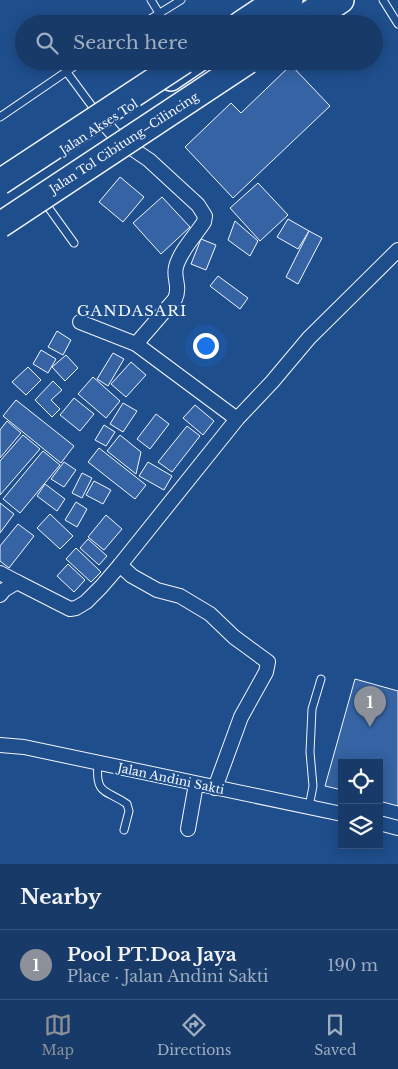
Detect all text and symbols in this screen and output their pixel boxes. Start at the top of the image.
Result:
search box [15,15,383,70]
icon: search [33,29,61,57]
text: Search here [73,31,188,54]
street label: Jalan Tol Cibitung–Cilincing [45,88,202,198]
street label: Jalan Akses Tol [55,96,141,159]
district label: GANDASARI [77,301,187,320]
your location [193,333,219,359]
pin: 1 [354,686,386,727]
street label: Jalan Andini Sakti [114,759,226,797]
map controls [338,759,383,849]
button: locate [338,759,383,804]
button: layers [338,804,383,849]
text: Nearby [20,884,101,910]
text: Pool PT.Doa Jaya [67,943,237,966]
text: 1 [33,955,39,975]
text: 190 m [327,955,378,975]
text: Place · Jalan Andini Sakti [67,966,268,986]
tab: Map [41,1011,74,1059]
tab: Directions [157,1011,231,1059]
tab: Saved [314,1011,357,1059]

